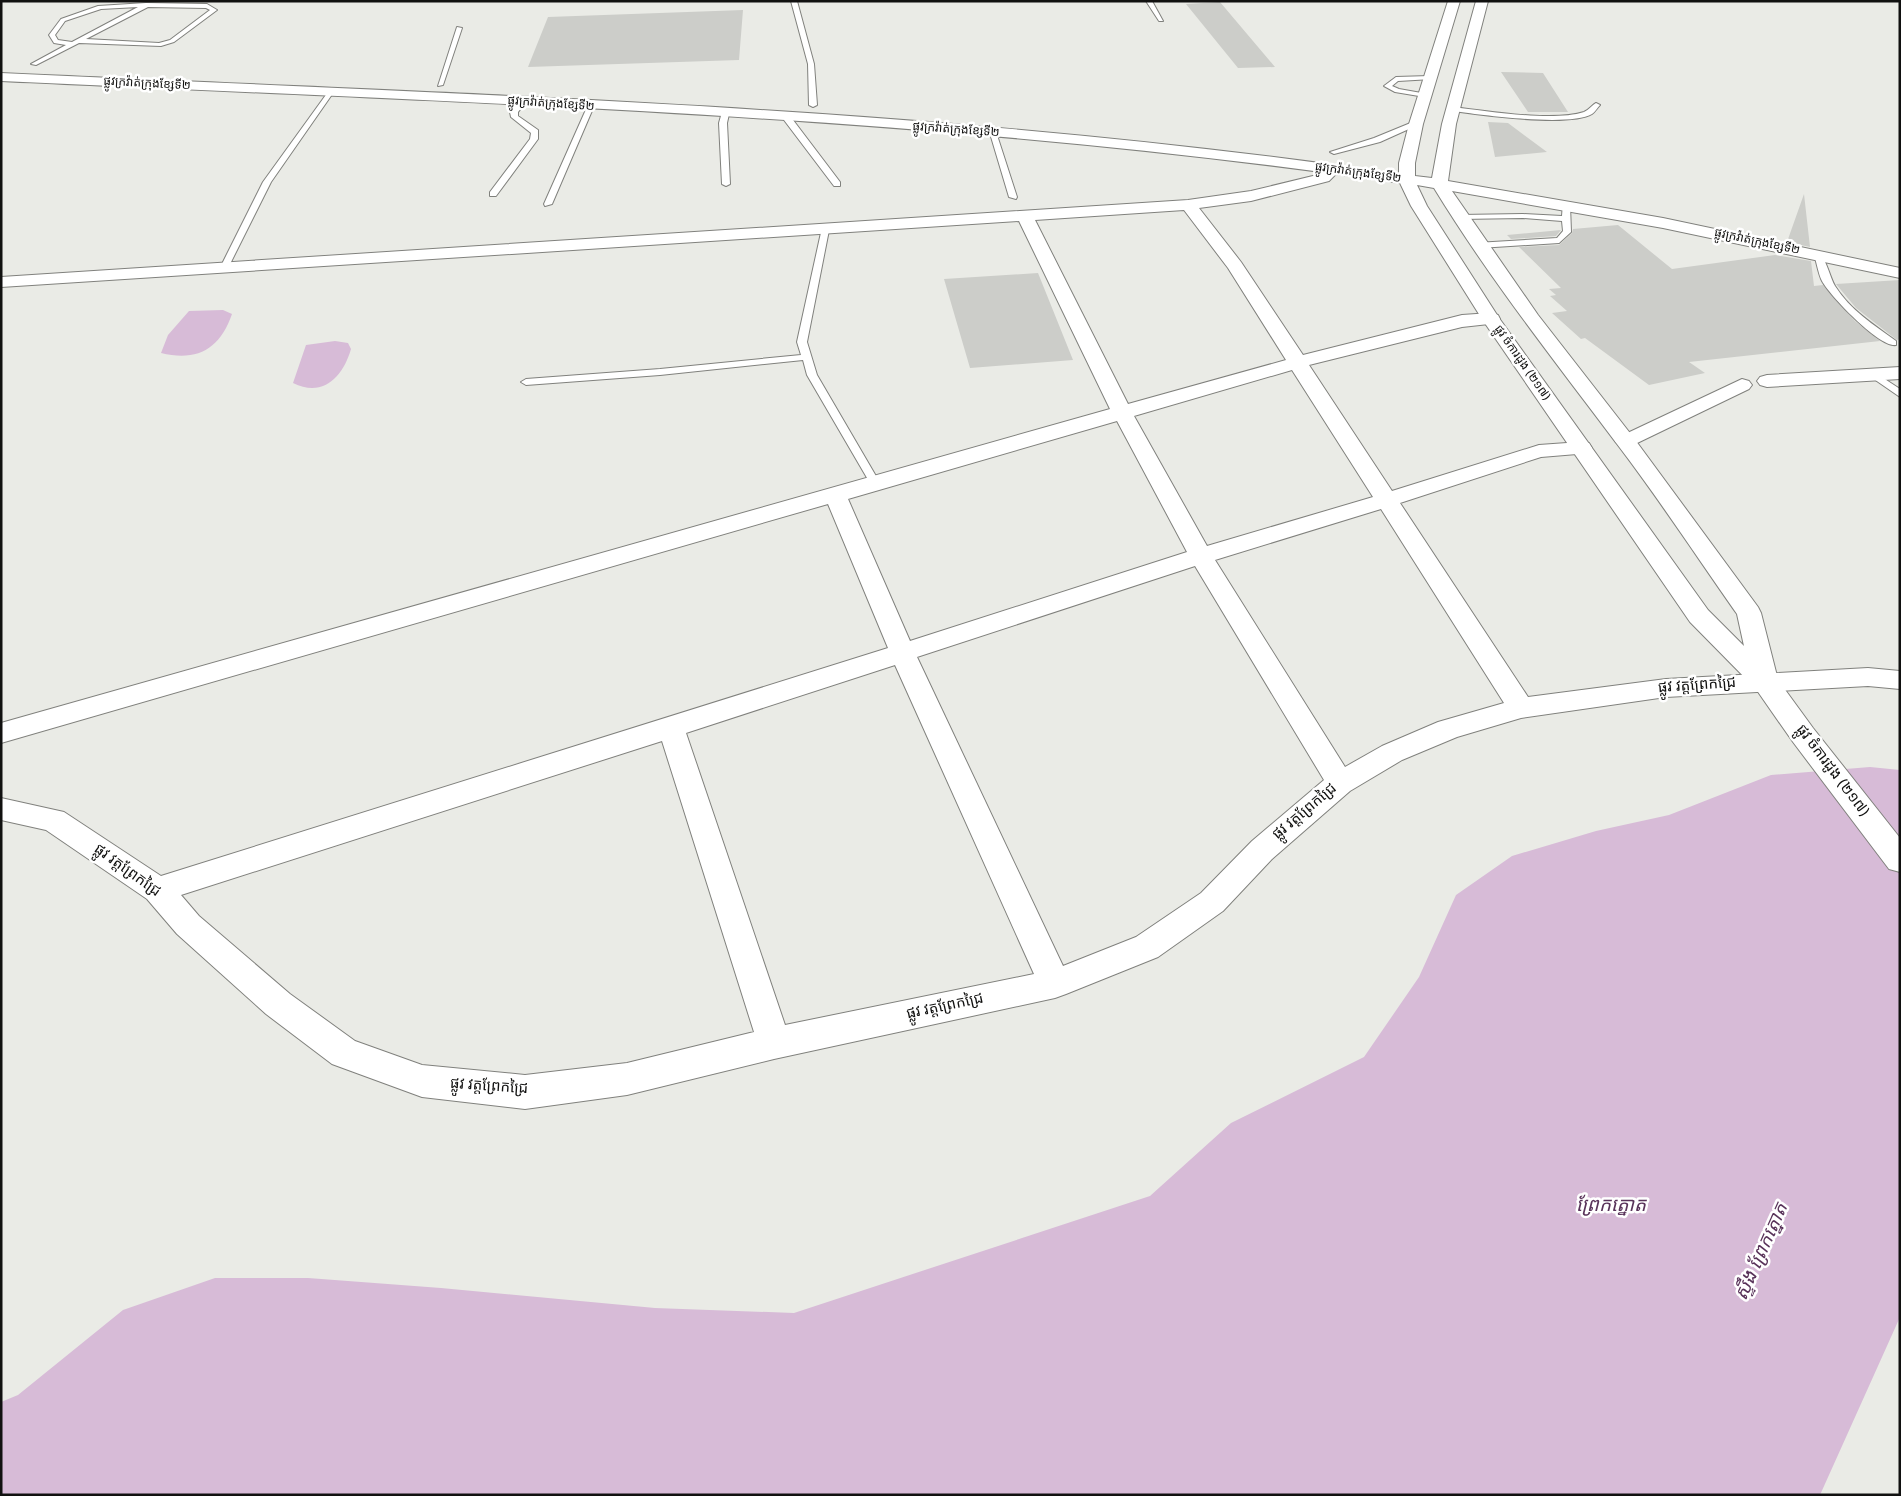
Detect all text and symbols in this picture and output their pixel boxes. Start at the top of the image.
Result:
street label: ផ្លូវក្រវ៉ាត់ក្រុងខ្សែទី២ [103,73,191,96]
street label: ផ្លូវក្រវ៉ាត់ក្រុងខ្សែទី២ [507,92,595,117]
street label: ផ្លូវក្រវ៉ាត់ក្រុងខ្សែទី២ [912,118,1000,143]
street label: ផ្លូវក្រវ៉ាត់ក្រុងខ្សែទី២ [1313,159,1402,189]
street label: ផ្លូវក្រវ៉ាត់ក្រុងខ្សែទី២ [1712,225,1801,260]
street label: ផ្លូវ ចំការដូង (២១៧) [1489,322,1554,405]
street label: ផ្លូវ វត្តព្រែកជ្រៃ [1657,673,1737,701]
street label: ផ្លូវ ចំការដូង (២១៧) [1789,721,1873,822]
street label: ផ្លូវ វត្តព្រែកជ្រៃ [1268,779,1343,846]
street label: ផ្លូវ វត្តព្រែកជ្រៃ [88,840,165,904]
street label: ផ្លូវ វត្តព្រែកជ្រៃ [905,989,986,1027]
street label: ផ្លូវ វត្តព្រែកជ្រៃ [449,1074,529,1102]
water label: ព្រែកត្នោត [1576,1194,1647,1218]
water label: ស្ទឹង ព្រែកត្នោត [1729,1199,1795,1304]

